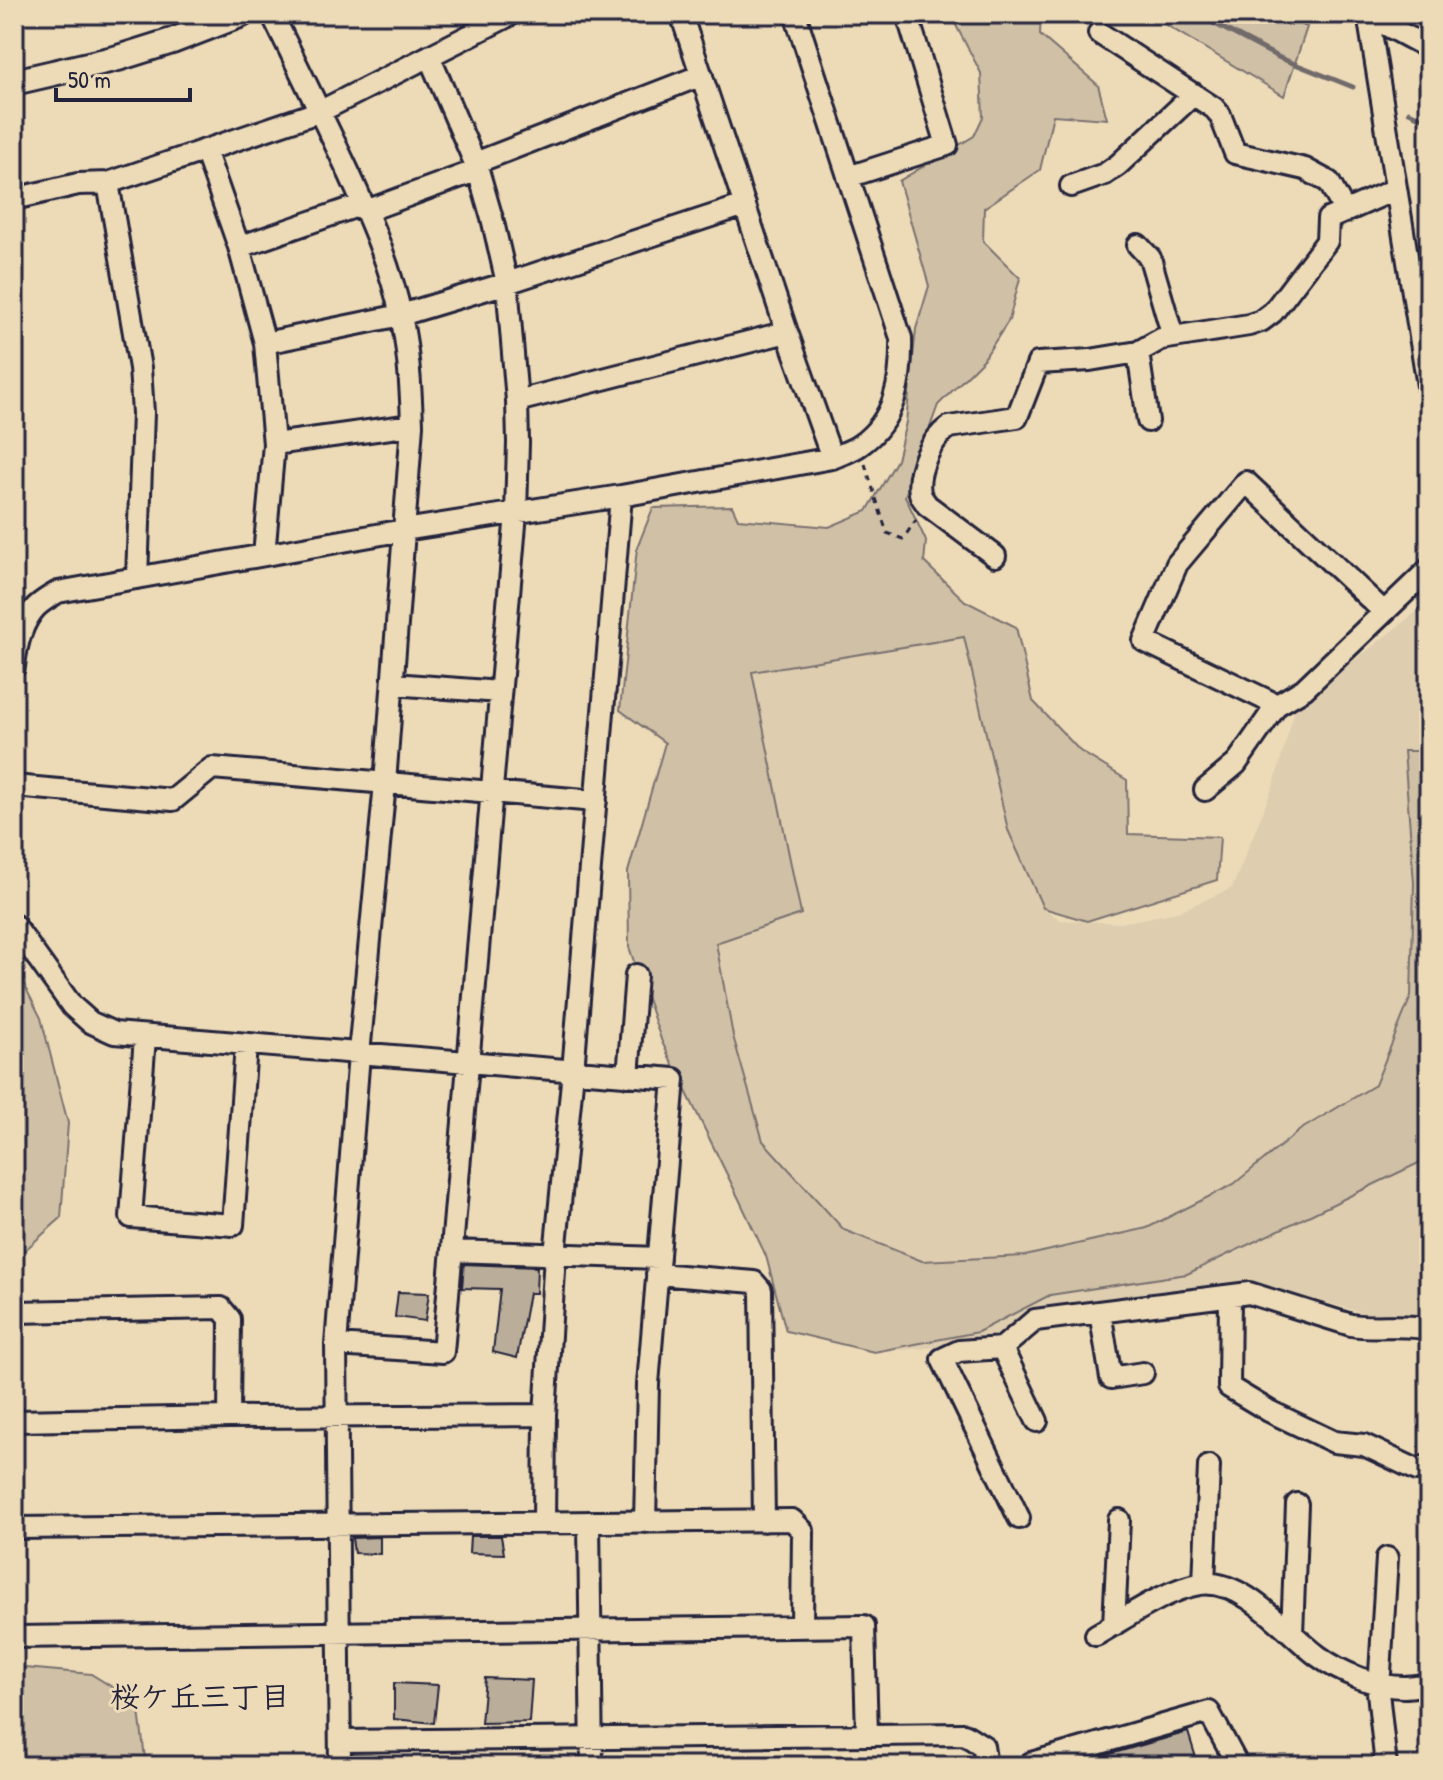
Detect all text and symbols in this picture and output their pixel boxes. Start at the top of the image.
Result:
scale bar [56,52,190,102]
text: 50 m [68,63,111,95]
district label: 桜ケ丘三丁目 [110,1676,290,1716]

